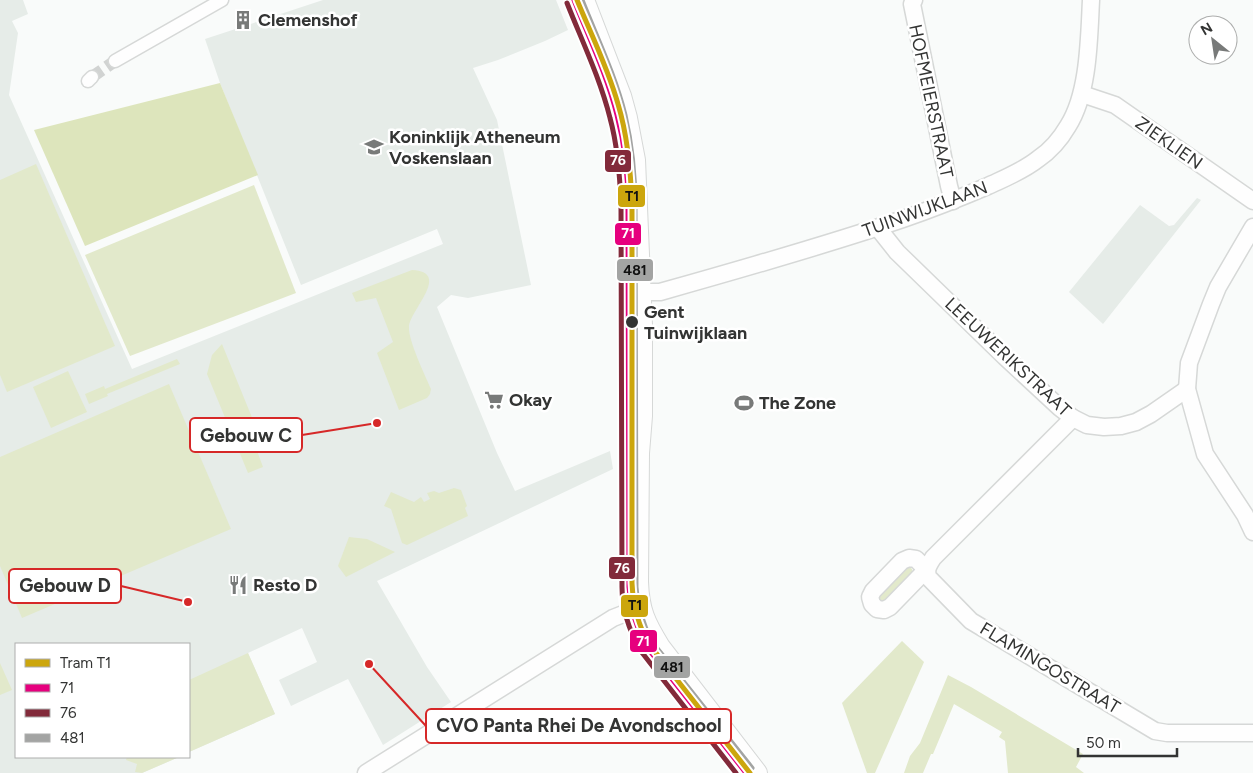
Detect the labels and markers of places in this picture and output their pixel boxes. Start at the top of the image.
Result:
building icon: Clemenshof [232,9,254,31]
place label: Clemenshof [258,9,358,31]
place label: Koninklijk Atheneum Voskenslaan [389,126,561,169]
school or university icon: Koninklijk Atheneum Voskenslaan [363,136,385,158]
place label: Gent Tuinwijklaan [644,301,747,344]
marker: Gent Tuinwijklaan [624,314,640,330]
supermarket icon: Okay [483,389,505,411]
place label: Okay [509,389,553,411]
sports icon: The Zone [733,392,755,414]
place label: The Zone [759,392,836,414]
callout: Gebouw C [190,418,302,452]
callout: Gebouw D [9,569,121,603]
restaurant icon: Resto D [227,574,249,596]
place label: Resto D [253,574,317,596]
callout: CVO Panta Rhei De Avondschool [426,709,731,743]

